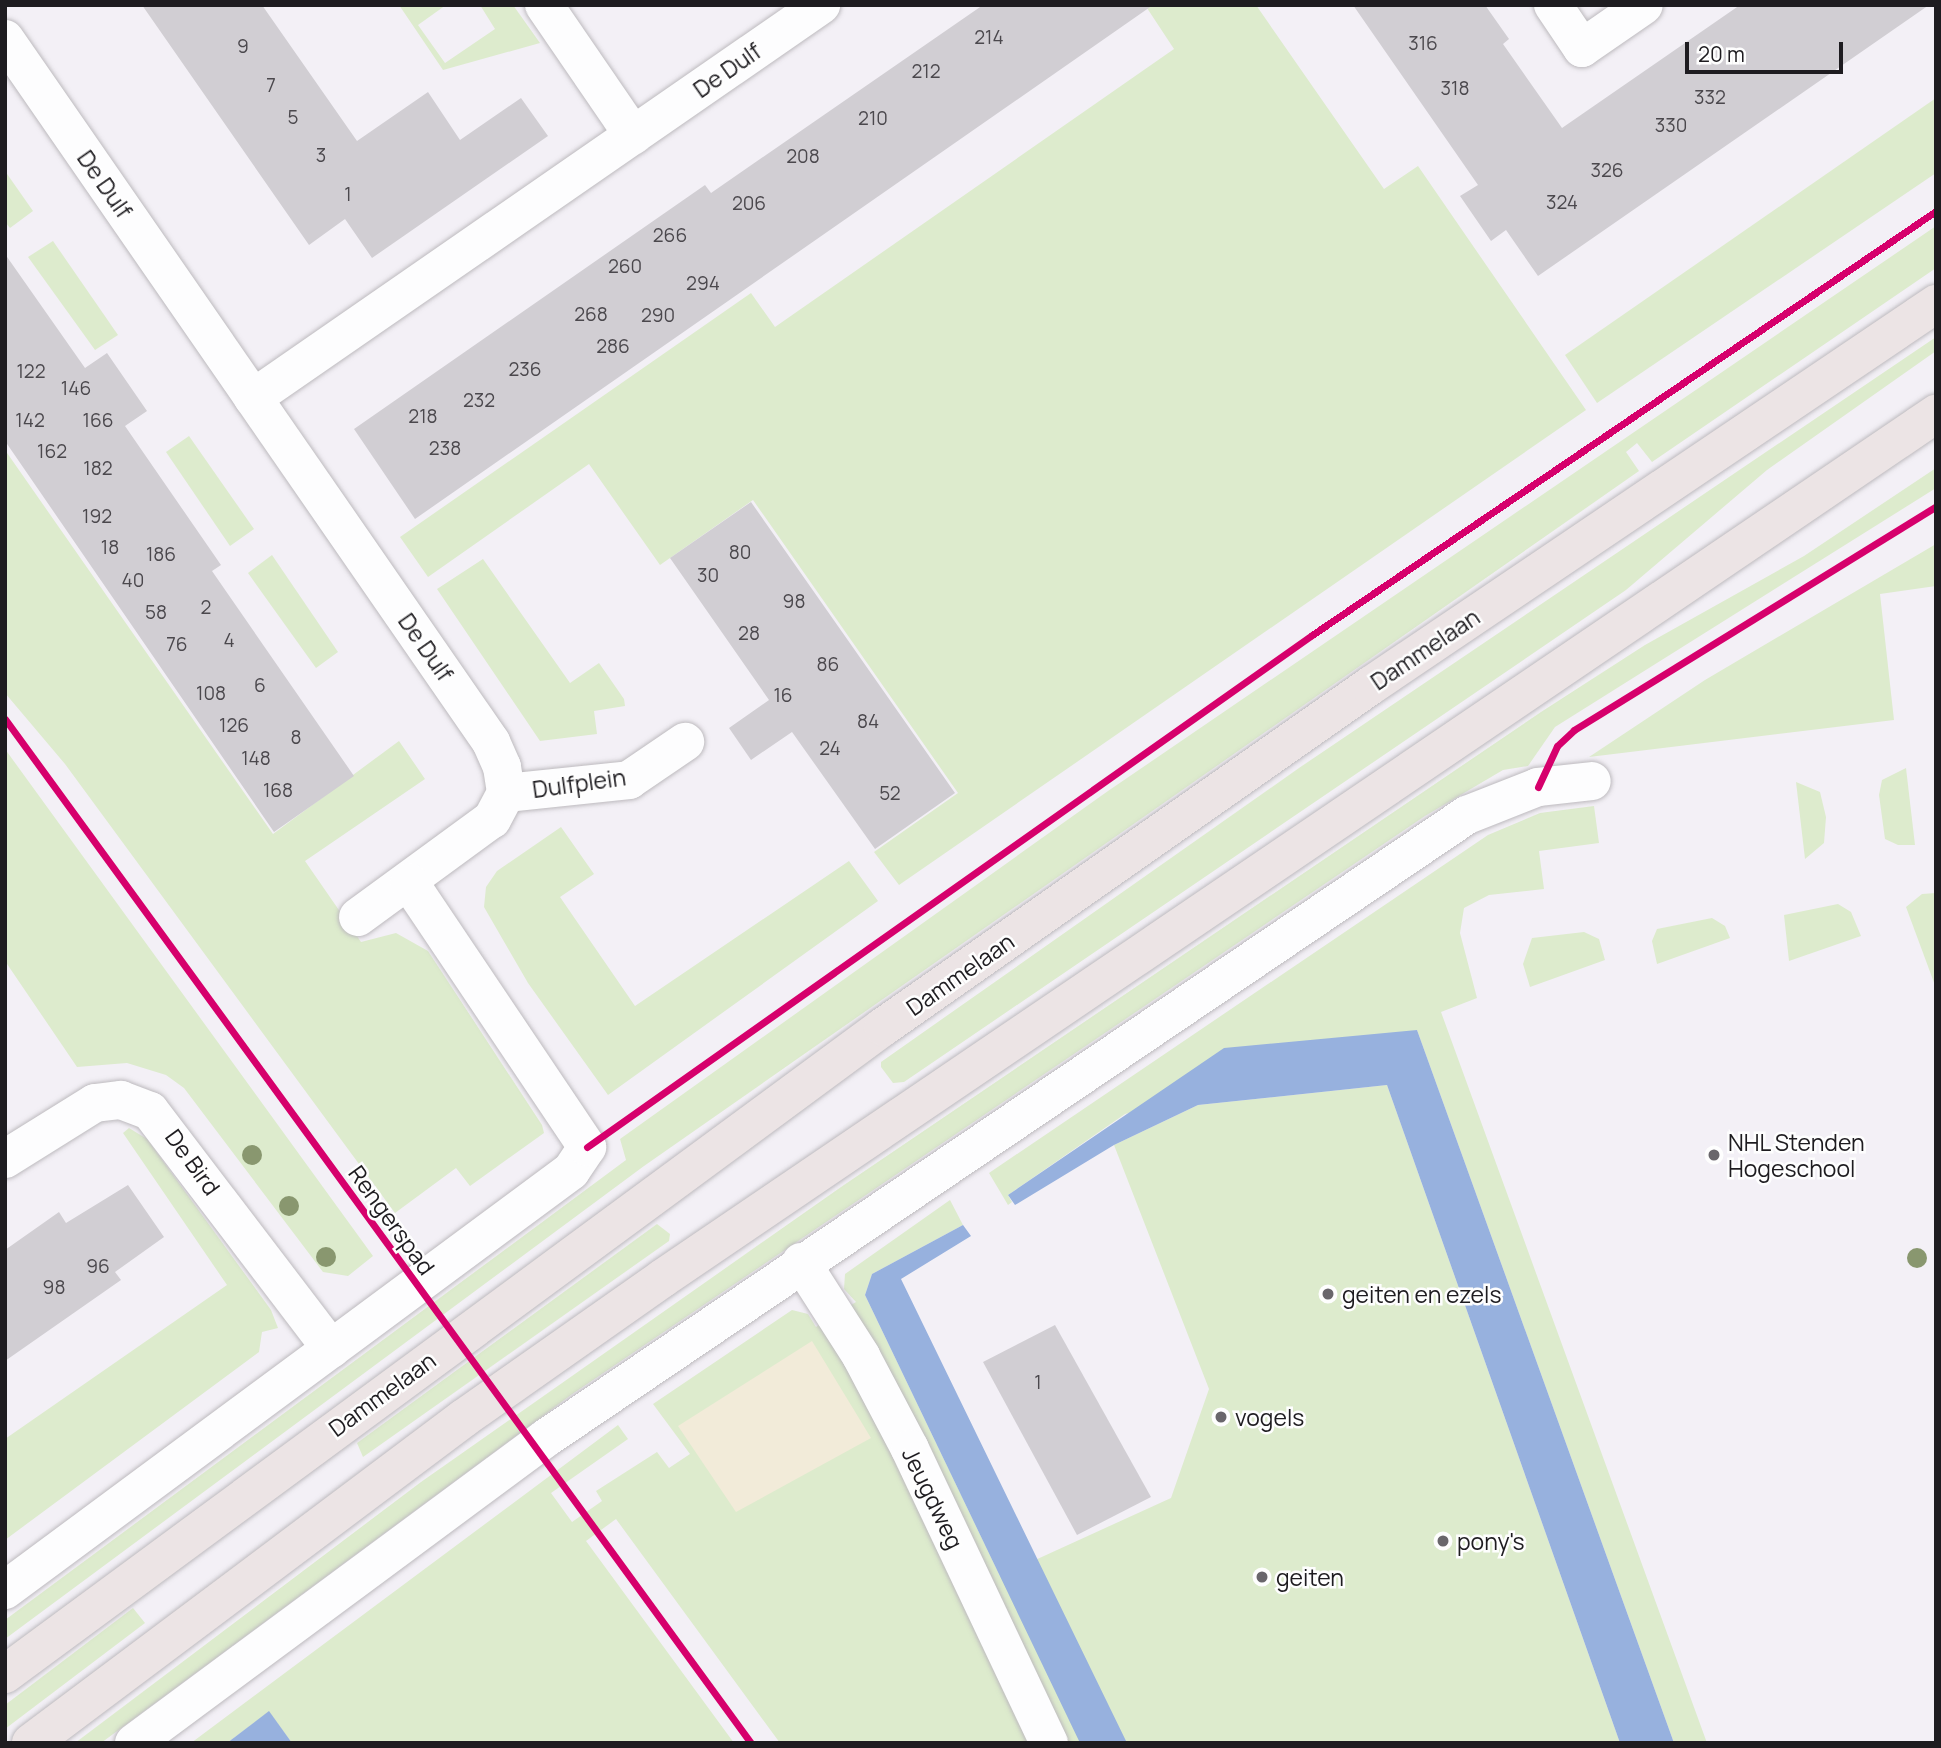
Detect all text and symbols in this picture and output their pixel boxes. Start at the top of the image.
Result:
house number: 214 [974,27,1004,49]
scale bar [1689,28,1846,72]
house number: 316 [1408,33,1438,55]
house number: 9 [237,36,249,58]
street label: De Dulf [688,37,766,103]
text: 20 m [1698,40,1745,68]
house number: 212 [911,61,941,83]
house number: 7 [266,75,276,97]
house number: 318 [1441,78,1469,100]
house number: 332 [1694,87,1726,109]
house number: 5 [288,107,298,129]
house number: 210 [858,108,888,130]
house number: 330 [1655,115,1687,137]
street label: De Dulf [72,145,138,223]
house number: 3 [316,145,326,167]
house number: 208 [786,146,820,168]
house number: 326 [1590,160,1624,182]
house number: 1 [344,184,352,206]
house number: 324 [1546,192,1578,214]
house number: 206 [732,193,766,215]
house number: 266 [653,225,687,247]
house number: 260 [608,256,642,278]
house number: 294 [686,273,720,295]
house number: 268 [574,304,608,326]
house number: 290 [641,305,675,327]
house number: 286 [596,336,630,358]
house number: 236 [508,359,542,381]
house number: 122 [16,361,46,383]
house number: 146 [61,378,91,400]
house number: 232 [463,390,495,412]
house number: 218 [408,406,438,428]
house number: 142 [15,410,45,432]
house number: 166 [83,410,113,432]
house number: 238 [429,438,461,460]
house number: 162 [37,441,67,463]
house number: 182 [83,458,113,480]
house number: 192 [82,506,112,528]
house number: 18 [101,537,119,559]
house number: 80 [729,542,751,564]
house number: 186 [146,544,176,566]
house number: 30 [697,565,719,587]
house number: 40 [122,570,144,592]
house number: 98 [783,591,805,613]
house number: 2 [201,597,211,619]
house number: 58 [145,602,167,624]
street label: Dammelaan [1365,603,1485,695]
street label: De Dulf [393,608,459,686]
house number: 28 [738,623,760,645]
house number: 4 [223,630,235,652]
house number: 76 [166,634,188,656]
house number: 86 [817,654,839,676]
house number: 6 [254,675,266,697]
house number: 108 [196,683,226,705]
house number: 16 [773,685,793,707]
house number: 84 [857,711,879,733]
house number: 126 [219,715,249,737]
house number: 8 [290,727,302,749]
house number: 24 [819,738,841,760]
house number: 148 [241,748,271,770]
street label: Dulfplein [530,763,628,803]
house number: 168 [263,780,293,802]
house number: 52 [879,783,901,805]
street label: Dammelaan [901,927,1019,1021]
street label: De Bird [160,1124,226,1200]
place label: NHL Stenden Hogeschool [1728,1128,1866,1182]
marker: NHL Stenden Hogeschool [1706,1147,1722,1163]
street label: Rengerspad [343,1160,441,1280]
house number: 96 [86,1256,110,1278]
house number: 98 [43,1277,65,1299]
place label: geiten en ezels [1342,1280,1501,1308]
marker: geiten en ezels [1320,1286,1336,1302]
street label: Dammelaan [323,1346,441,1442]
house number: 1 [1034,1372,1042,1394]
place label: vogels [1235,1403,1304,1431]
marker: vogels [1213,1409,1229,1425]
street label: Jeugdweg [897,1443,969,1553]
place label: pony's [1457,1527,1525,1555]
marker: pony's [1435,1533,1451,1549]
place label: geiten [1276,1563,1344,1591]
marker: geiten [1254,1569,1270,1585]

